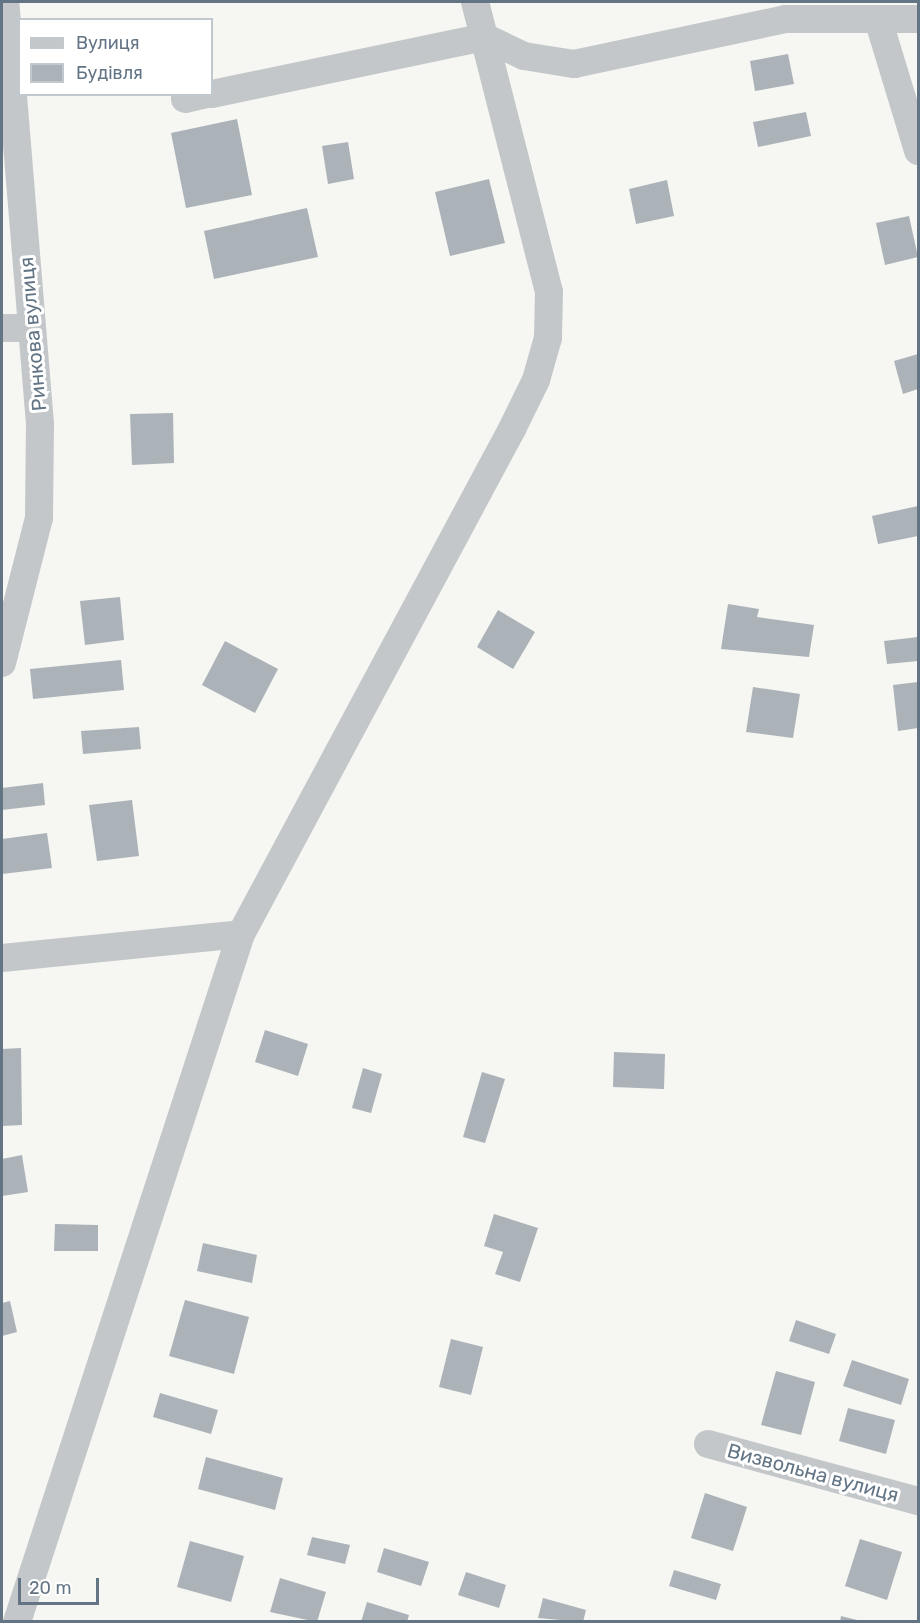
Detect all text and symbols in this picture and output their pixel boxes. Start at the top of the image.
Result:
legend [18,18,213,96]
text: Вулиця [76,32,140,54]
text: Будівля [76,62,143,84]
street label: Ринкова вулиця [14,256,52,412]
street label: Визвольна вулиця [725,1439,901,1507]
scale bar [21,1566,102,1604]
text: 20 m [29,1577,71,1599]

